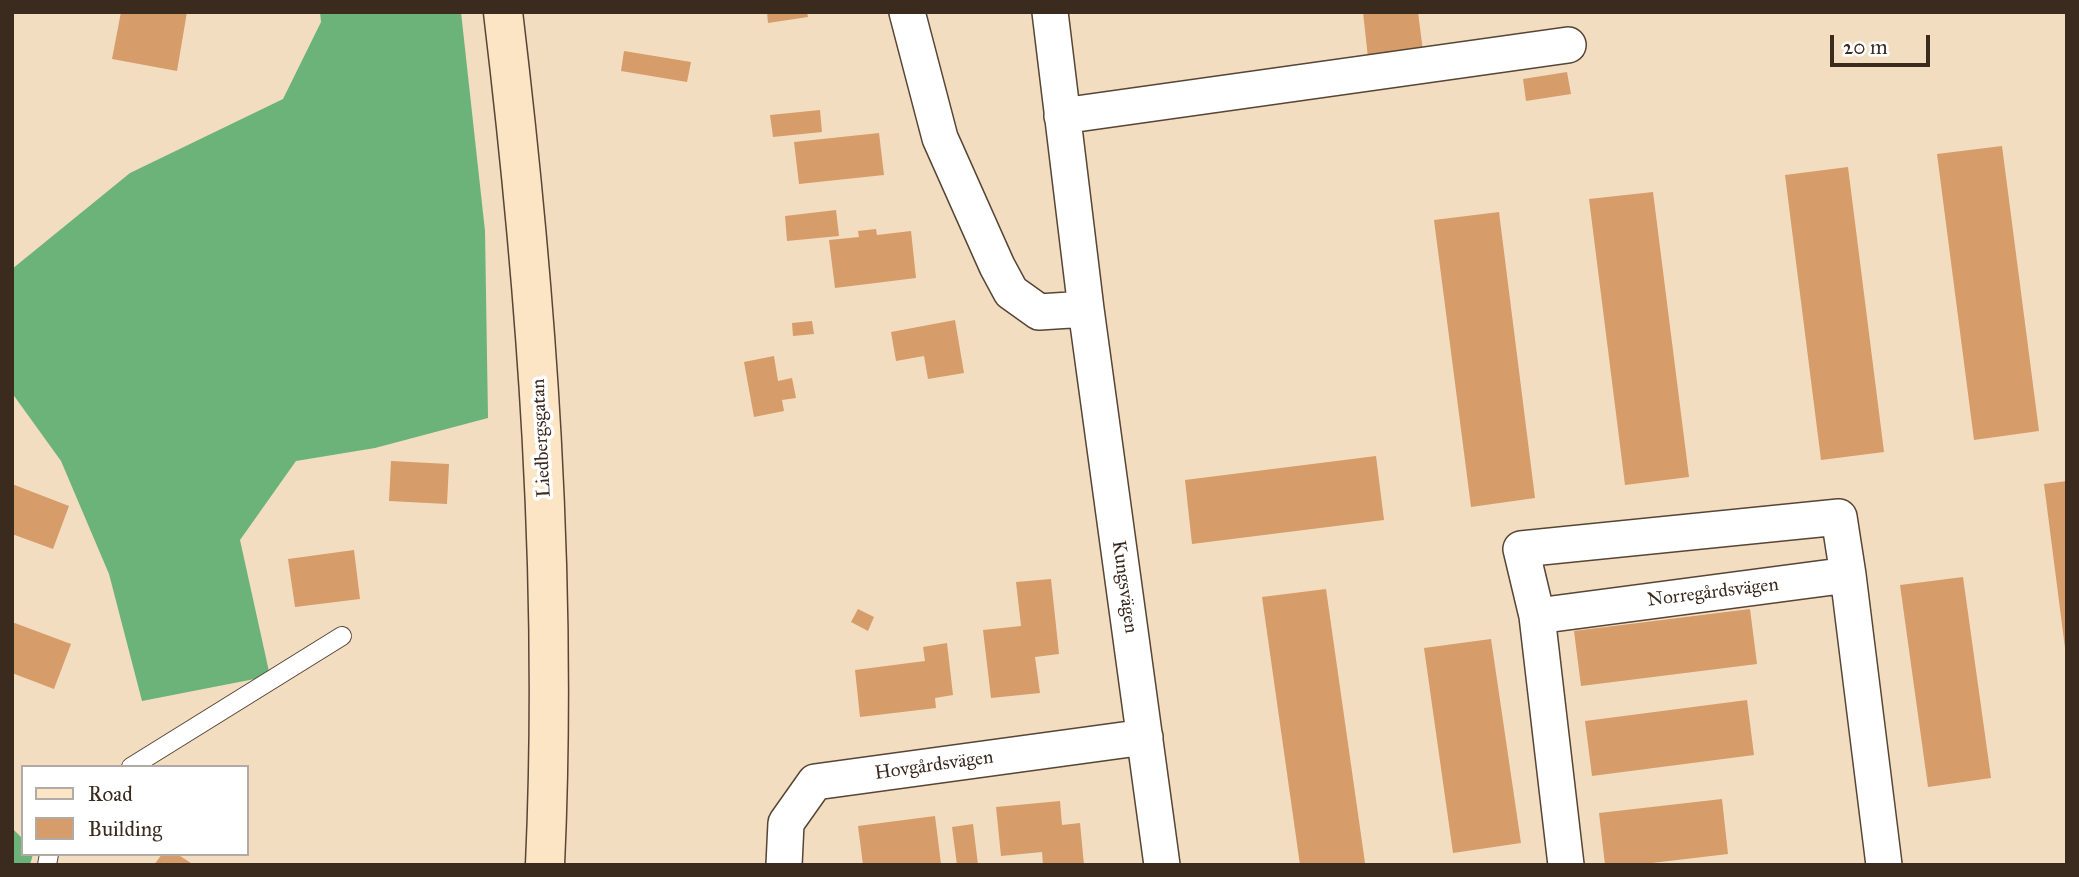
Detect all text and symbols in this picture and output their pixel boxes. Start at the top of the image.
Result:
scale bar [1834,21,1934,65]
text: 20 m [1843,34,1888,60]
street label: Liedbergsgatan [528,378,556,498]
street label: Kungsvägen [1106,539,1142,635]
street label: Norregårdsvägen [1646,574,1780,612]
street label: Hovgårdsvägen [873,746,995,786]
legend [21,765,248,856]
text: Road [88,781,133,807]
text: Building [88,816,162,842]

